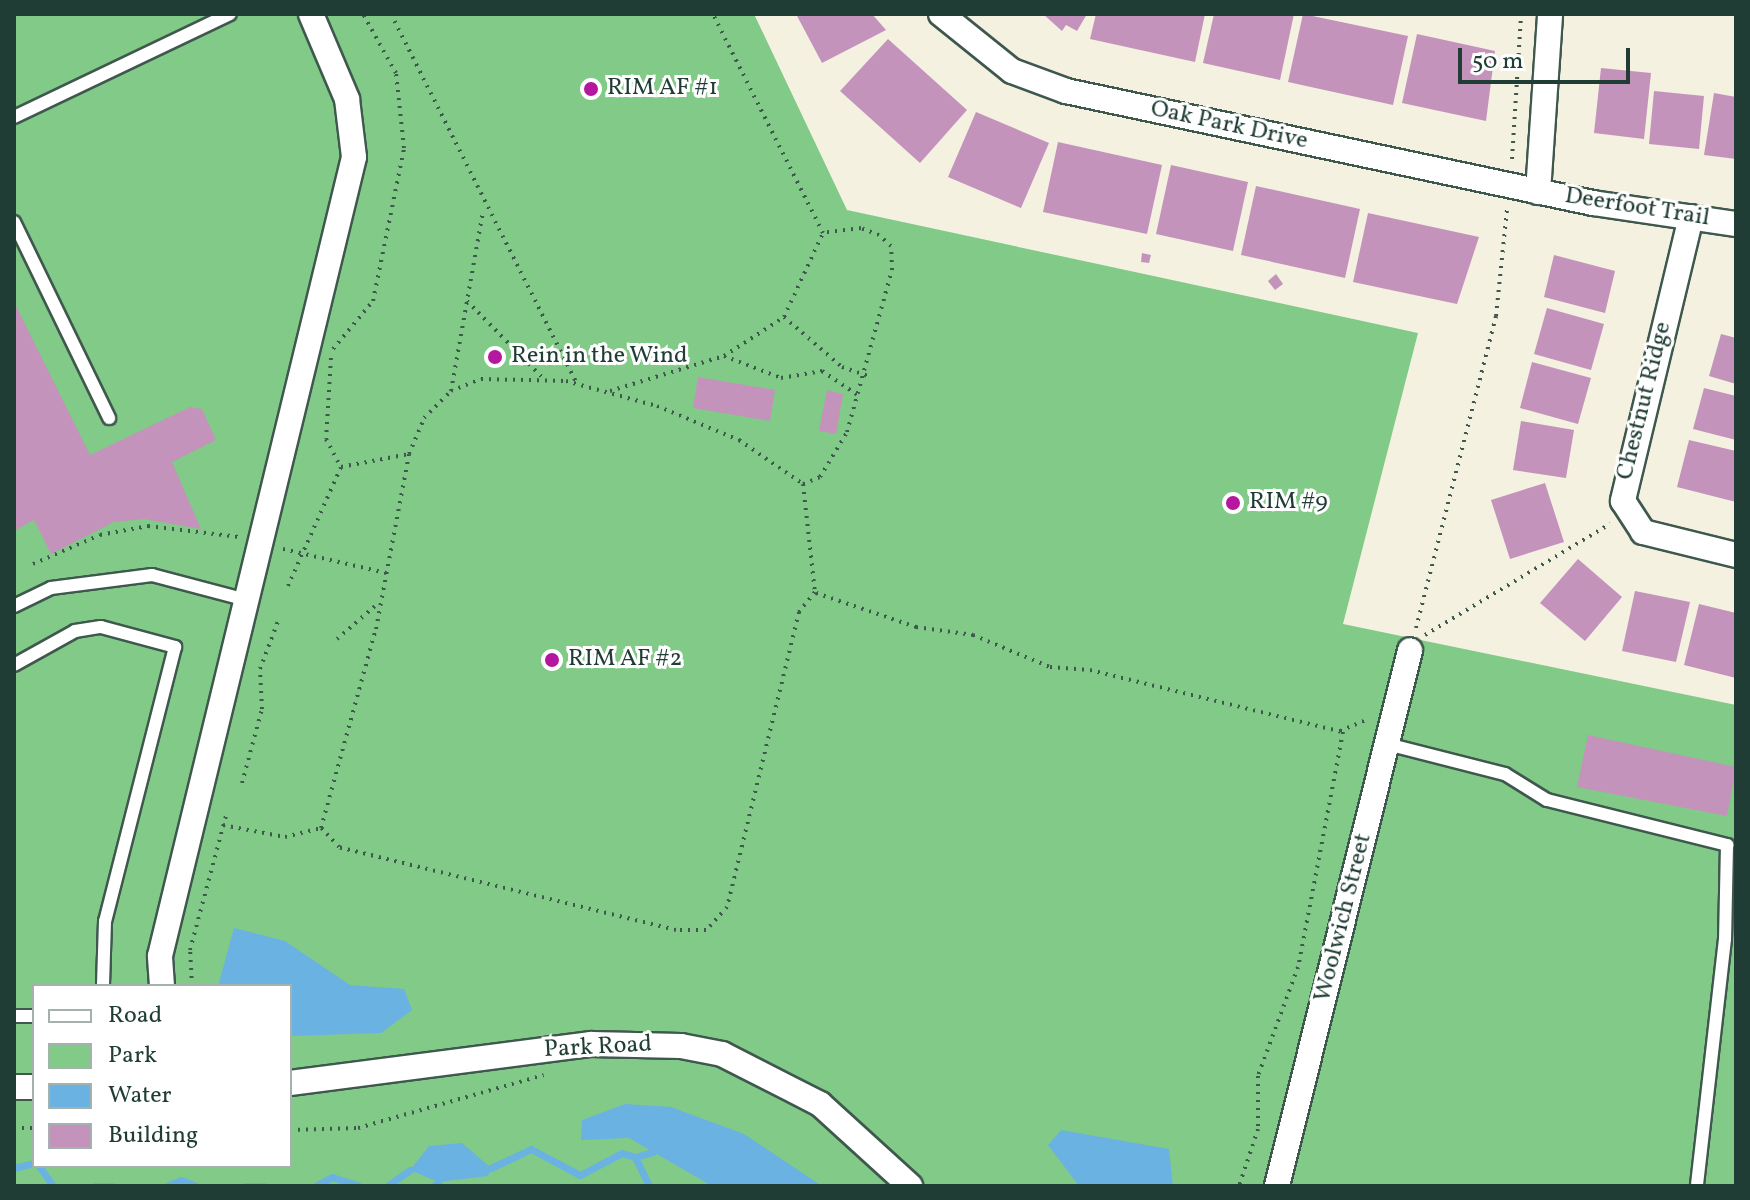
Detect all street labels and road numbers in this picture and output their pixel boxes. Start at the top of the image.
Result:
street label: Oak Park Drive [1148,95,1310,157]
street label: Deerfoot Trail [1562,182,1712,234]
street label: Chestnut Ridge [1611,319,1679,483]
street label: Woolwich Street [1309,831,1379,1005]
street label: Park Road [543,1031,653,1065]

